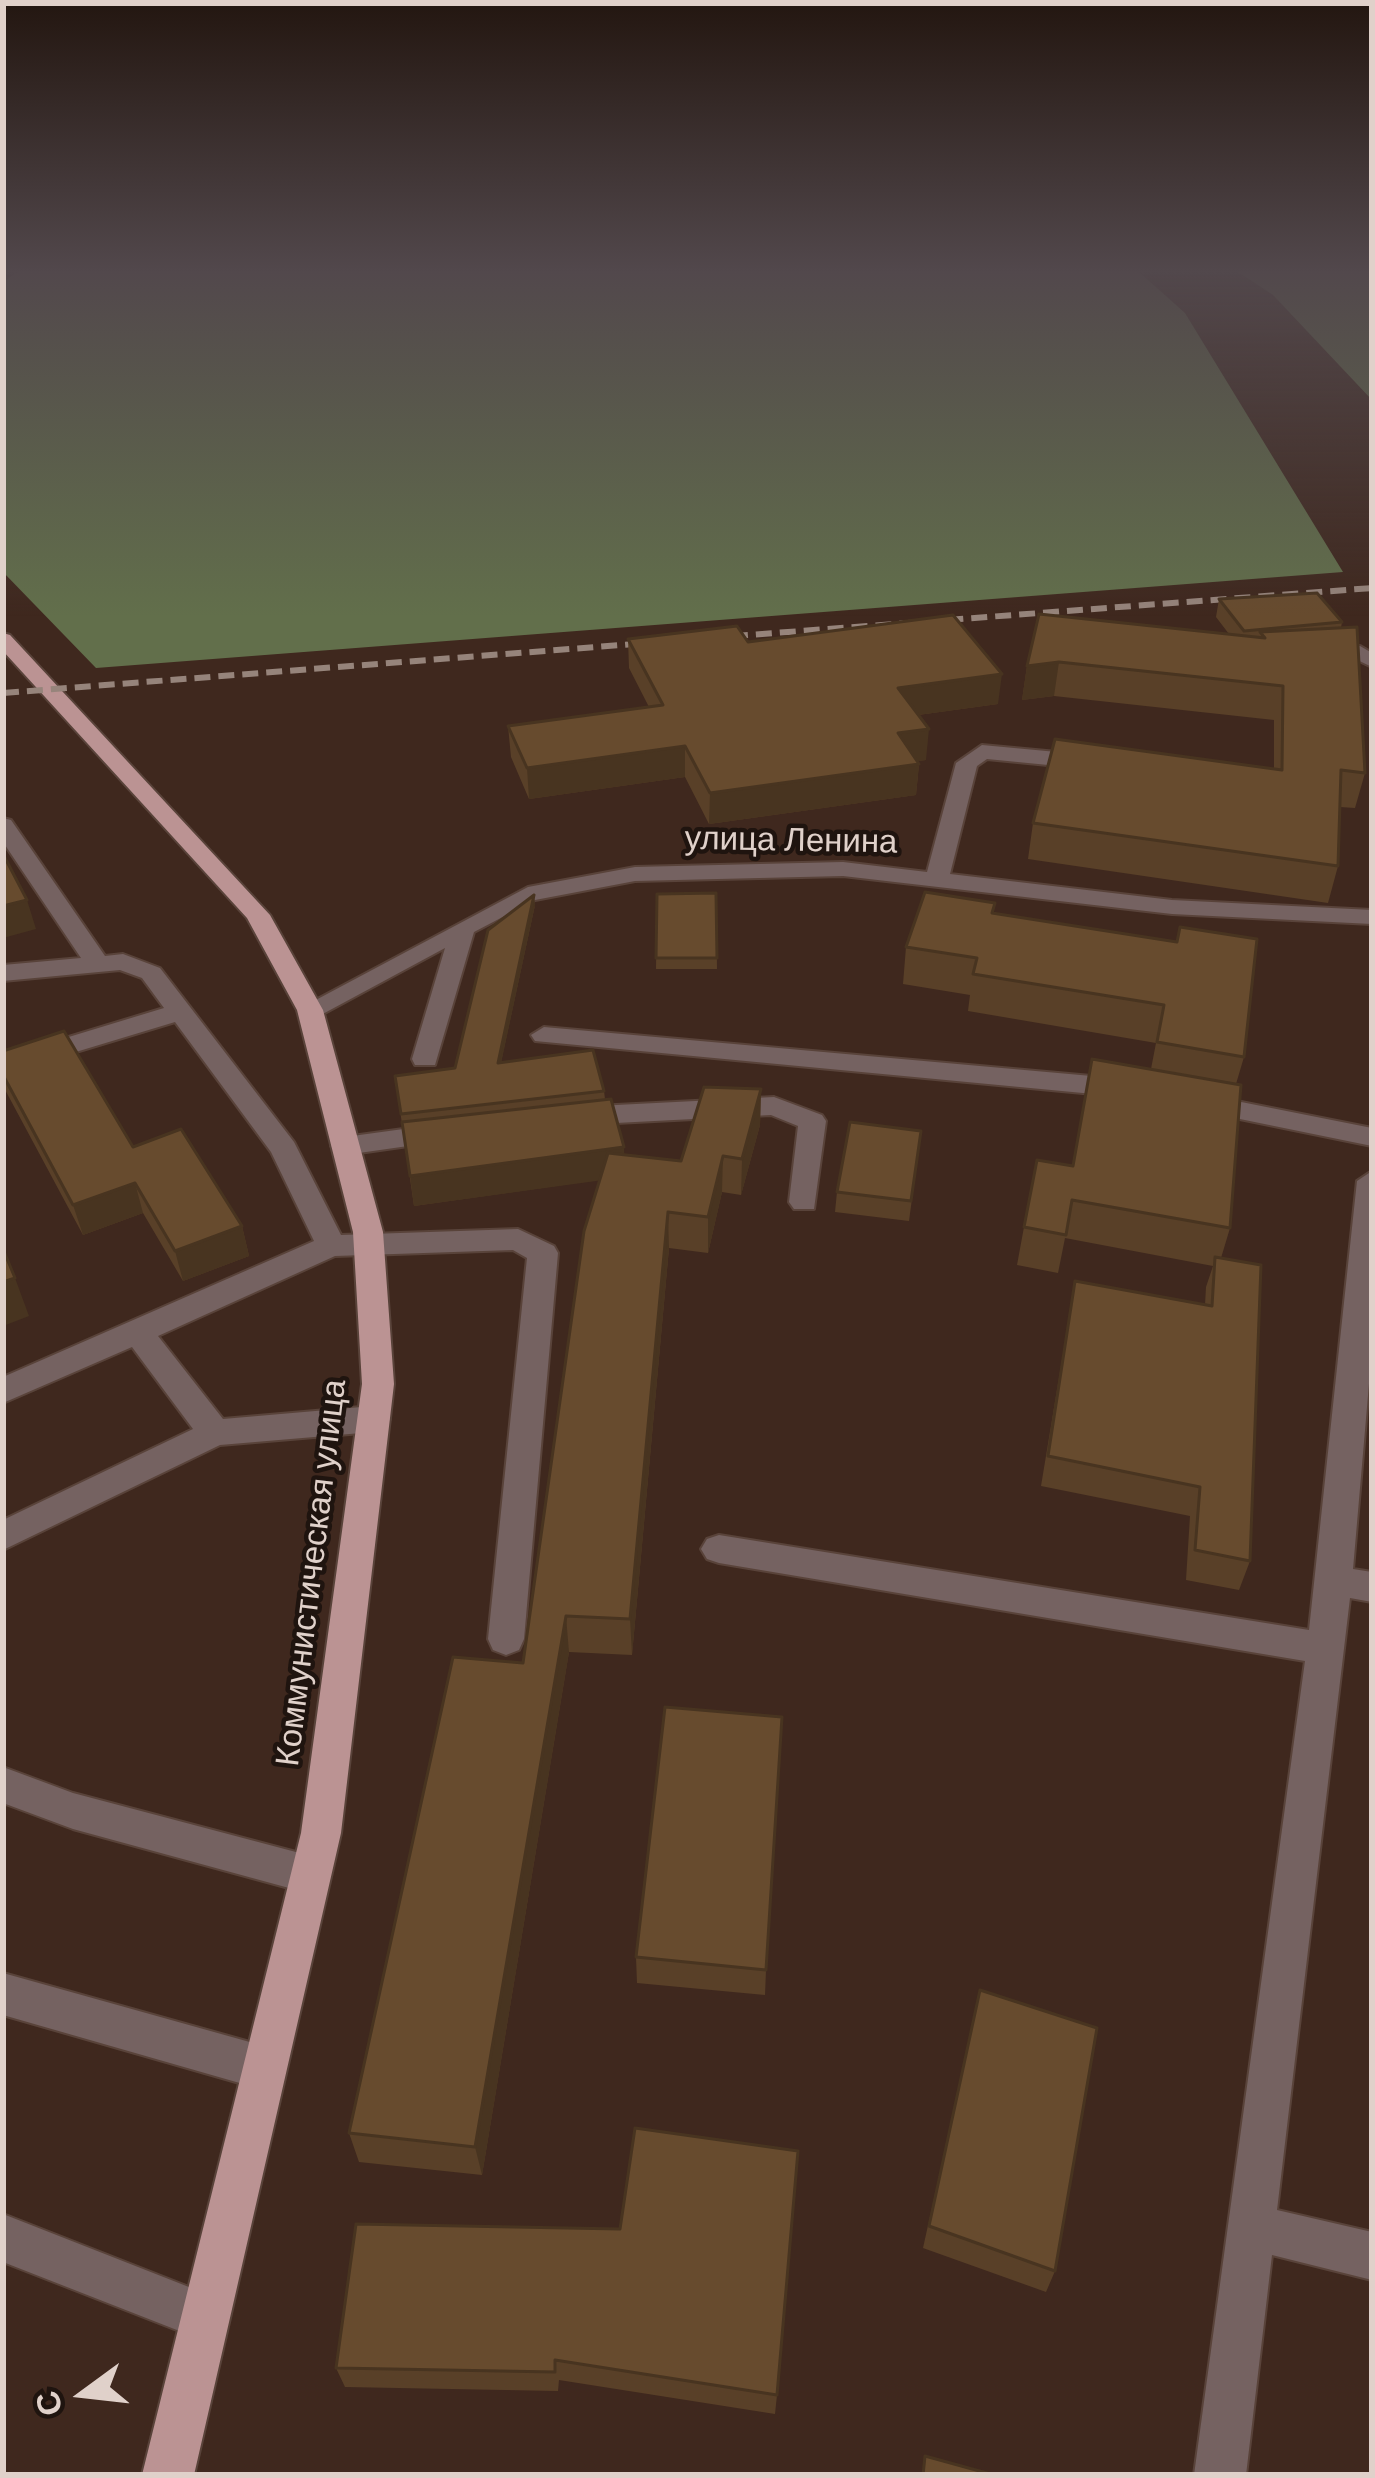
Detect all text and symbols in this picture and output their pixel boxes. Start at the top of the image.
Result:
street label: улица Ленина [684,820,898,864]
street label: Коммунистическая улица [270,1377,356,1769]
north arrow [24,2334,144,2454]
text: С [25,2386,73,2421]

